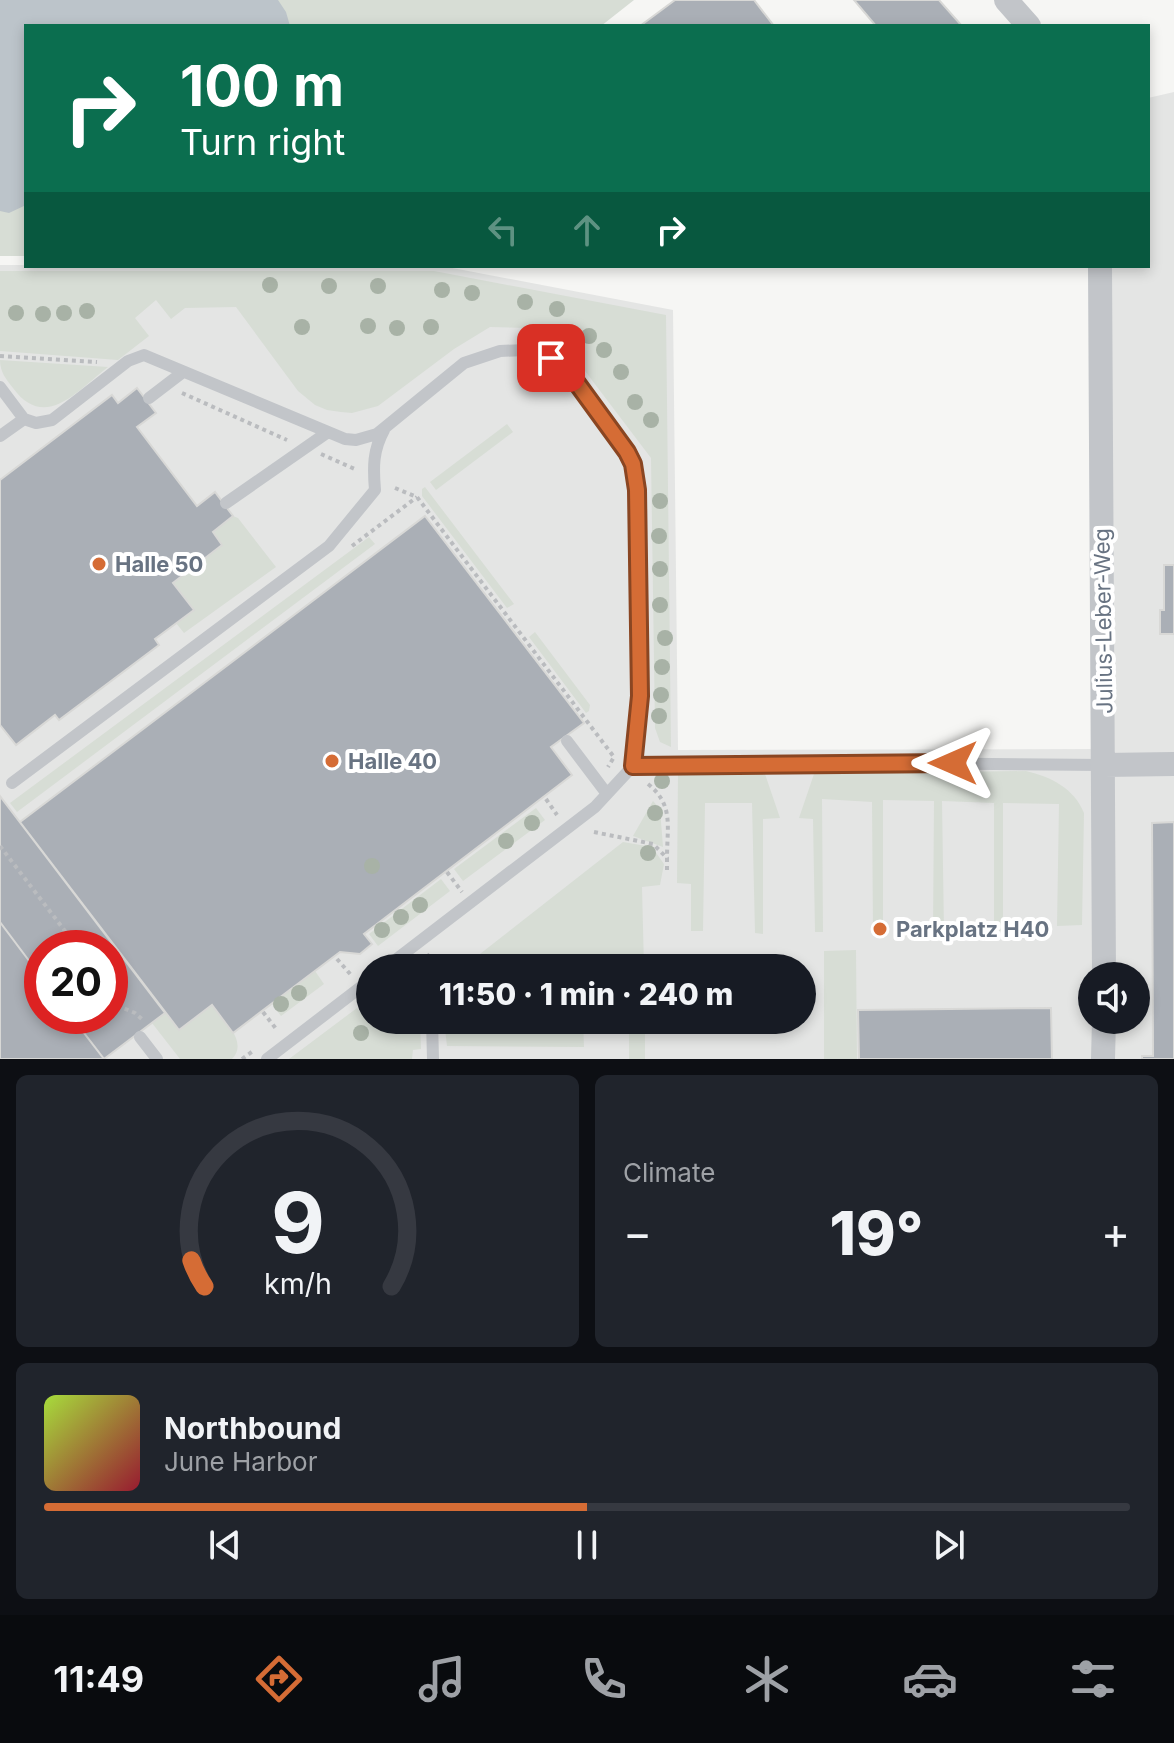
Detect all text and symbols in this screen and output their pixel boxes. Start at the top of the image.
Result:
text: 100 m [180,52,344,120]
icon: right [48,56,152,160]
text: Turn right [180,120,345,164]
icon: left [481,208,525,252]
icon: ahead [565,208,609,252]
icon: right [649,208,693,252]
pin [517,324,585,392]
icon: arrive [529,336,573,380]
street label: Julius-Leber-Weg [1088,528,1118,714]
place label: Halle 50 [115,551,203,577]
marker: Halle 50 [90,555,108,573]
position arrow [911,721,995,805]
place label: Halle 40 [348,748,437,774]
marker: Halle 40 [323,752,341,770]
place label: Parkplatz H40 [896,916,1049,942]
marker: Parkplatz H40 [871,920,889,938]
speed limit sign: 20 [24,930,128,1034]
map controls [1078,962,1150,1034]
button: sound [1078,962,1150,1034]
text: 11:50 · 1 min · 240 m [439,976,733,1012]
text: Climate [623,1157,715,1188]
text: 9 [270,1172,325,1273]
text: 19° [830,1197,923,1269]
text: − [623,1206,652,1260]
text: + [1101,1206,1130,1260]
text: km/h [264,1266,331,1301]
text: Northbound [164,1410,341,1446]
text: June Harbor [164,1446,317,1477]
icon: previous [203,1523,247,1567]
icon: pause [565,1523,609,1567]
icon: next [927,1523,971,1567]
icon: directions [251,1651,307,1707]
icon: music [414,1651,470,1707]
icon: phone [576,1651,632,1707]
icon: climate [739,1651,795,1707]
icon: car [902,1651,958,1707]
icon: filters [1065,1651,1121,1707]
text: 11:49 [53,1657,144,1701]

